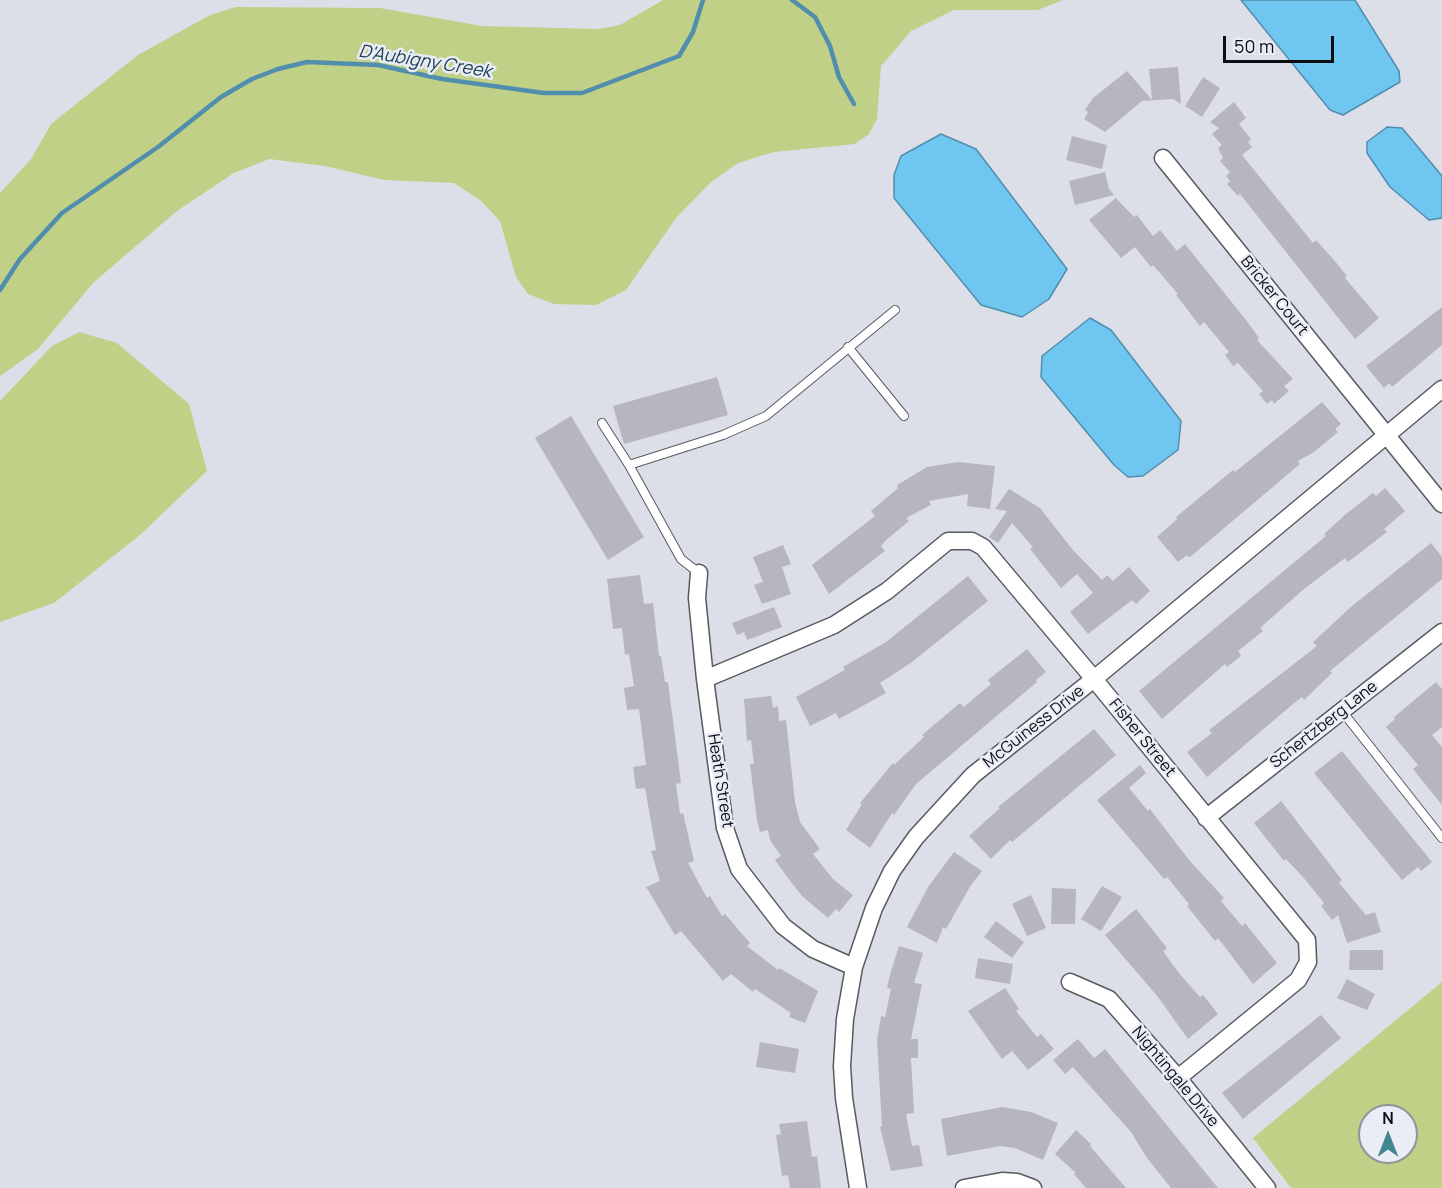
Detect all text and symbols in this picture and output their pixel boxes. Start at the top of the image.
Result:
scale bar [1226,24,1337,62]
text: 50 m [1234,34,1274,58]
water label: D'Aubigny Creek [357,41,493,83]
street label: Bricker Court [1236,252,1312,340]
street label: Schertzberg Lane [1266,677,1382,773]
street label: McGuiness Drive [980,682,1088,772]
street label: Fisher Street [1105,695,1179,781]
street label: Heath Street [703,733,737,829]
street label: Nightingale Drive [1127,1023,1223,1131]
north arrow [1358,1104,1418,1164]
text: N [1382,1107,1394,1129]

